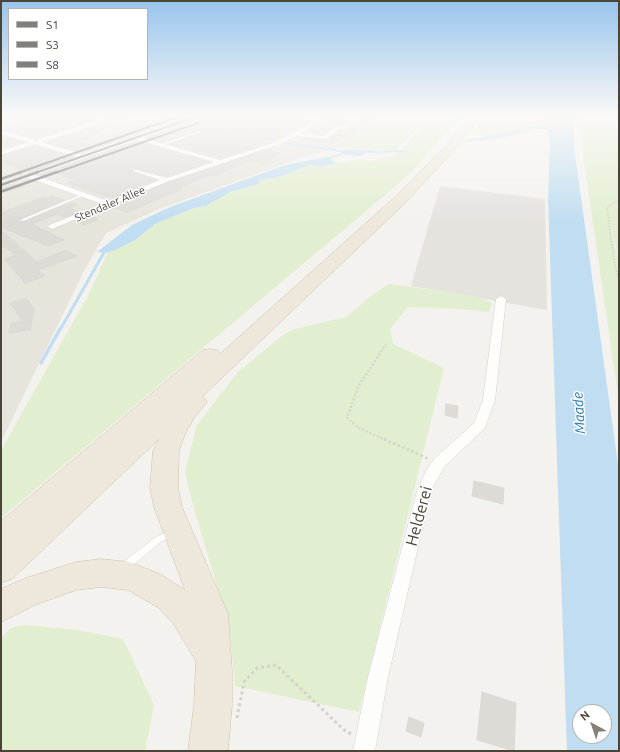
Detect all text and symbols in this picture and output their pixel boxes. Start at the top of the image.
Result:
legend [8,8,148,80]
text: S1 [46,18,59,31]
text: S3 [46,38,59,51]
text: S8 [46,58,59,71]
street label: Stendaler Allee [73,183,147,225]
water label: Maade [569,392,589,434]
street label: Helderei [402,484,436,548]
north arrow [572,704,612,744]
text: N [578,708,592,723]

